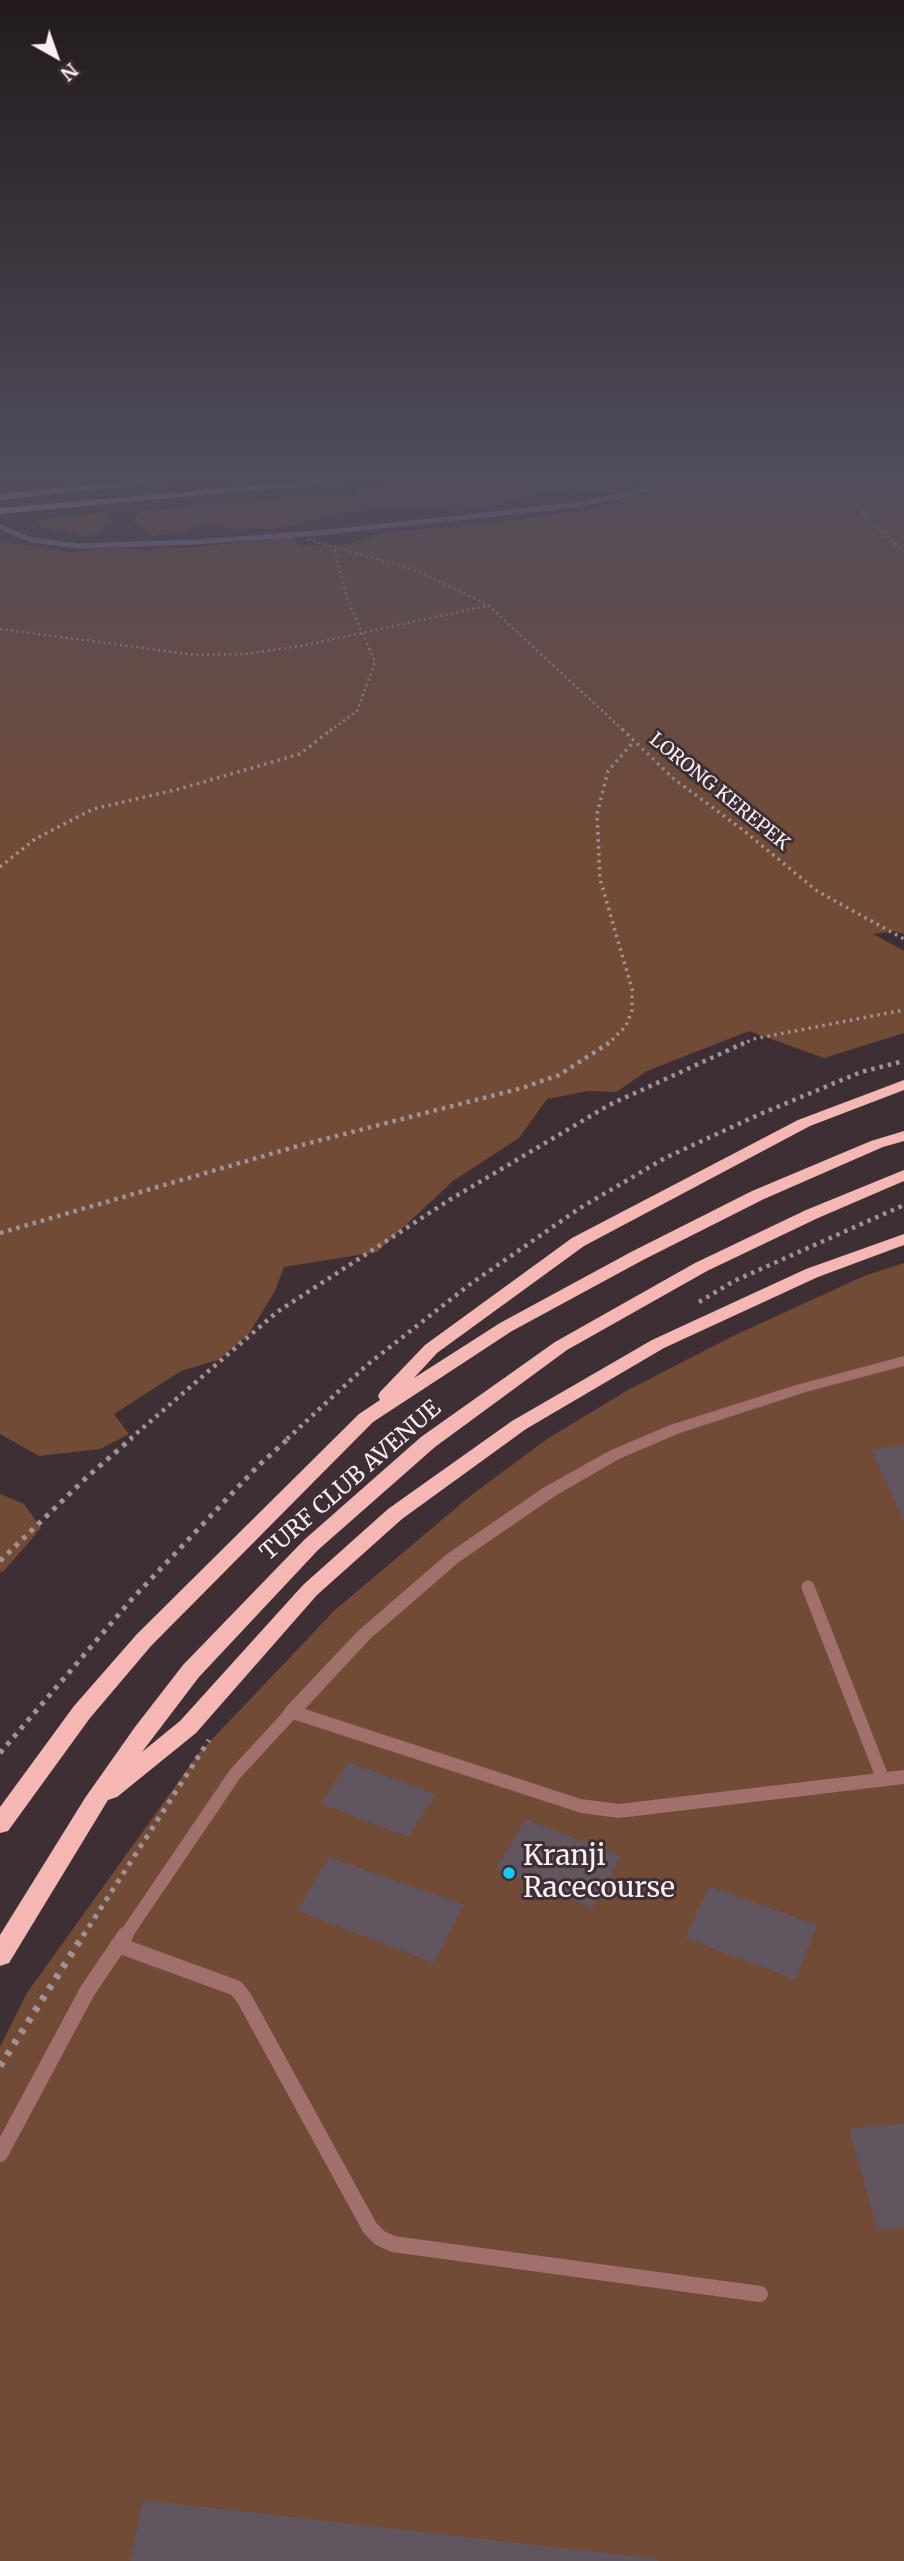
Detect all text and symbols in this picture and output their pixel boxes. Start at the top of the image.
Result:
north arrow [21,21,91,91]
text: N [56,58,83,86]
street label: LORONG KEREPEK [644,729,794,855]
street label: TURF CLUB AVENUE [255,1395,447,1567]
place label: Kranji Racecourse [523,1840,675,1906]
marker: Kranji Racecourse [501,1865,517,1881]

